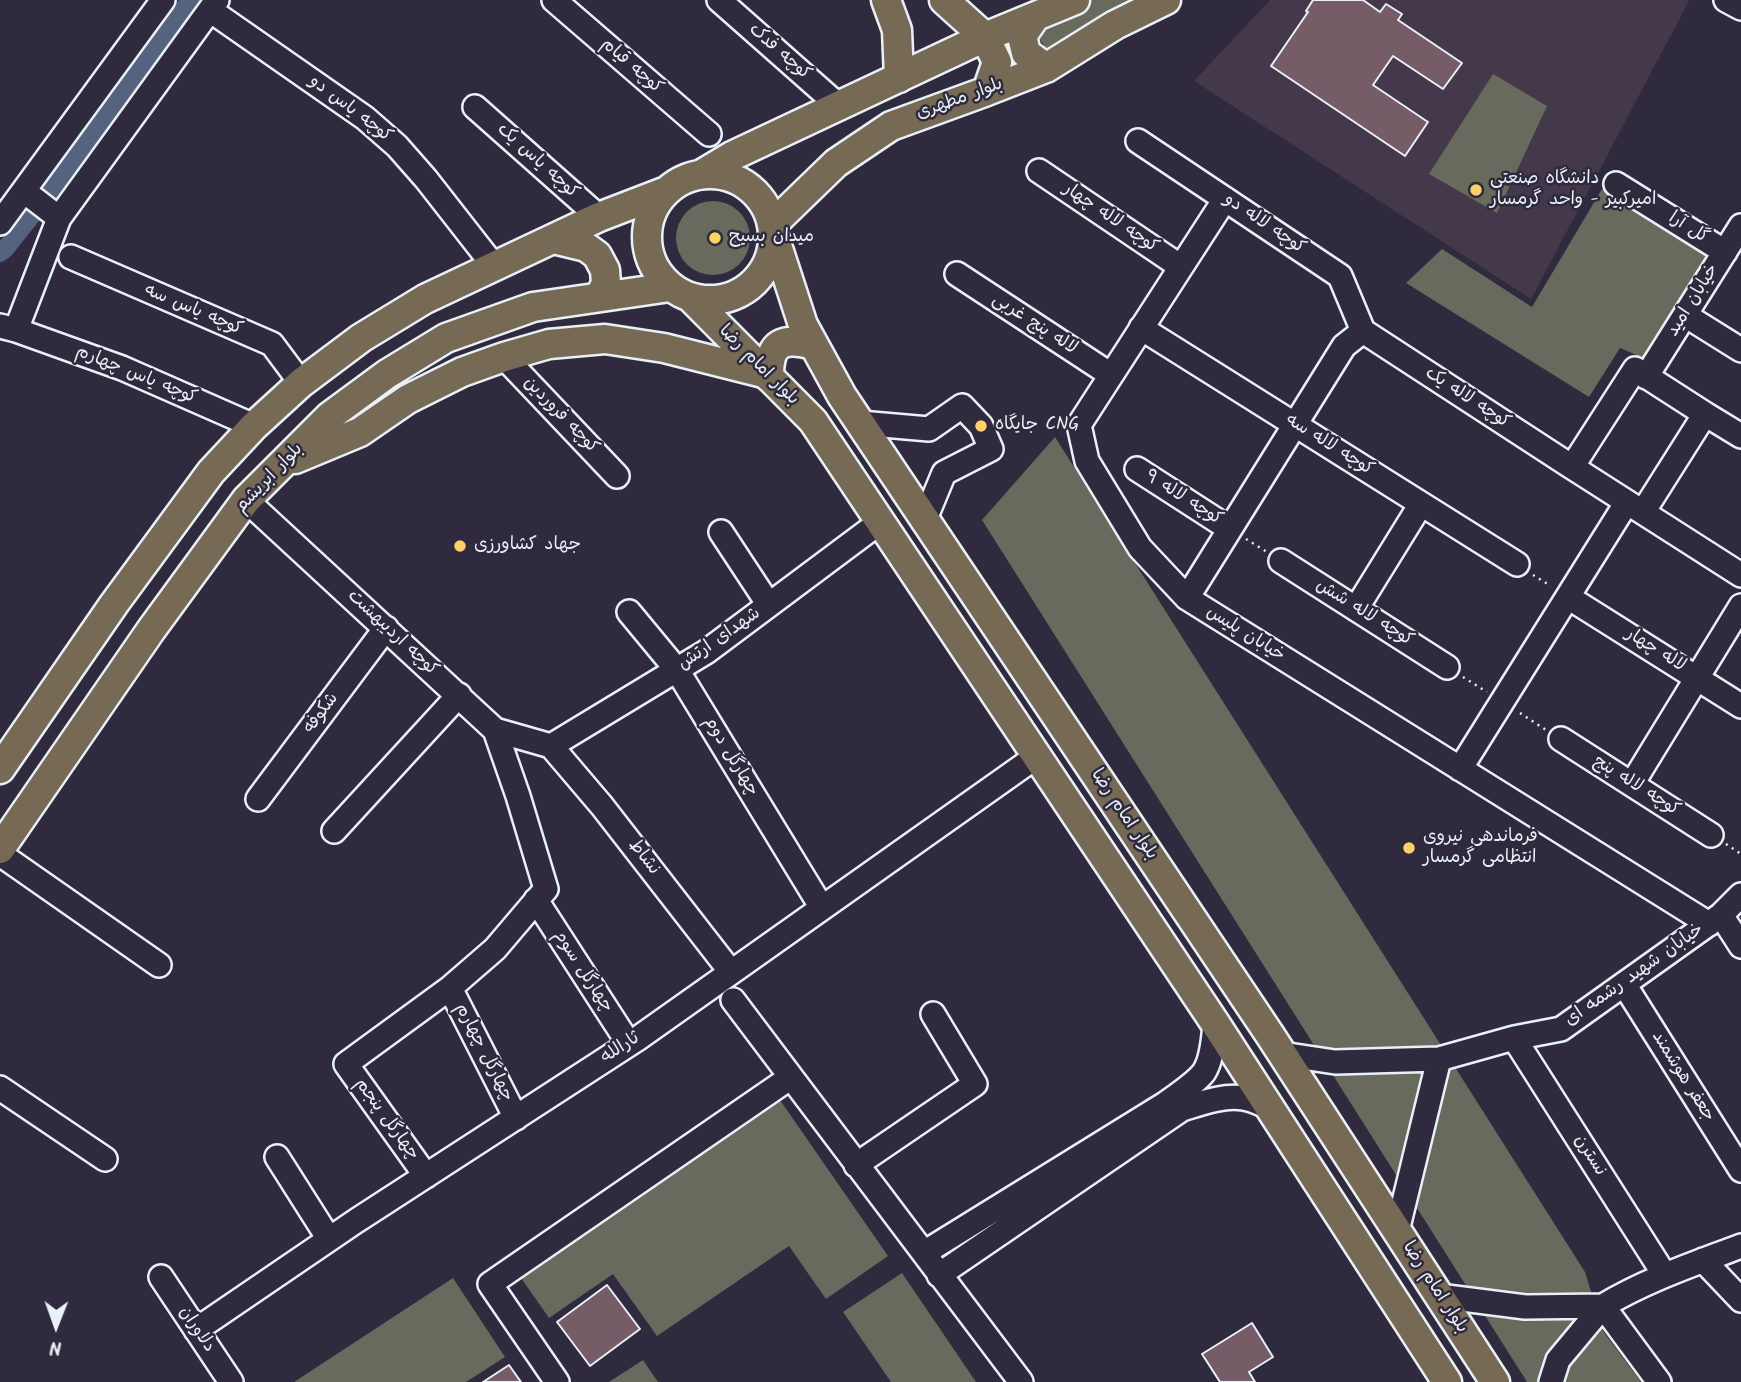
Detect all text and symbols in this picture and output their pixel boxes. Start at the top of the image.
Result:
street label: کوچه فدک [743,20,815,86]
street label: کوچه قیام [596,34,666,100]
street label: کوچه یاس دو [304,72,396,148]
street label: بلوار مطهری [914,74,1006,126]
street label: کوچه یاس یک [492,120,582,204]
place label: دانشگاه صنعتی امیرکبیر - واحد گرمسار [1490,169,1656,212]
street label: کوچه لاله چهار [1058,179,1162,259]
marker: دانشگاه صنعتی امیرکبیر - واحد گرمسار [1468,182,1484,198]
street label: کوچه لاله دو [1219,190,1309,260]
street label: گل آرا [1664,208,1712,250]
place label: میدان بسیح [729,227,814,249]
marker: میدان بسیح [707,230,723,246]
street label: خیابان امید [1663,261,1725,341]
street label: کوچه یاس سه [140,281,246,341]
street label: لاله پنج غربی [987,290,1081,360]
street label: بلوار امام رضا [713,321,803,411]
street label: کوچه یاس چهارم [72,342,200,410]
street label: کوچه لاله یک [1420,363,1514,435]
street label: کوچه فروردین [518,373,602,459]
street label: کوچه لاله سه [1281,410,1377,482]
place label: جایگاه CNG [995,415,1079,437]
marker: جایگاه CNG [973,418,989,434]
street label: بلوار ابریشم [231,440,309,518]
street label: کوچه لاله ۹ [1140,467,1226,531]
place label: جهاد کشاورزی [474,535,581,557]
marker: جهاد کشاورزی [452,538,468,554]
street label: کوچه لاله شش [1311,575,1417,653]
street label: کوچه اردیبهشت [342,586,442,682]
street label: خیابان پلیس [1202,602,1288,668]
street label: شهدای ارتش [675,604,765,676]
street label: لاله چهار [1621,624,1689,678]
street label: شکوفه [300,689,344,739]
street label: چهارگل دوم [698,713,762,801]
street label: کوچه لاله پنج [1589,752,1683,822]
street label: بلوار امام رضا [1085,765,1161,865]
place label: فرماندهی نیروی انتظامی گرمسار [1423,827,1538,870]
street label: نشاط [622,836,664,880]
marker: فرماندهی نیروی انتظامی گرمسار [1401,840,1417,856]
street label: خیابان شهید رشمه ای [1561,920,1709,1032]
street label: چهارگل سوم [547,927,617,1017]
street label: چهارگل چهارم [449,1000,517,1106]
street label: جعفر هوشمند [1646,1028,1718,1126]
street label: ثارالله [598,1029,644,1069]
street label: چهارگل پنجم [349,1075,423,1165]
street label: نسترن [1568,1131,1610,1181]
street label: بلوار امام رضا [1396,1238,1472,1338]
north arrow [21,1291,91,1361]
street label: دلاوران [173,1303,219,1357]
text: N [49,1332,62,1362]

